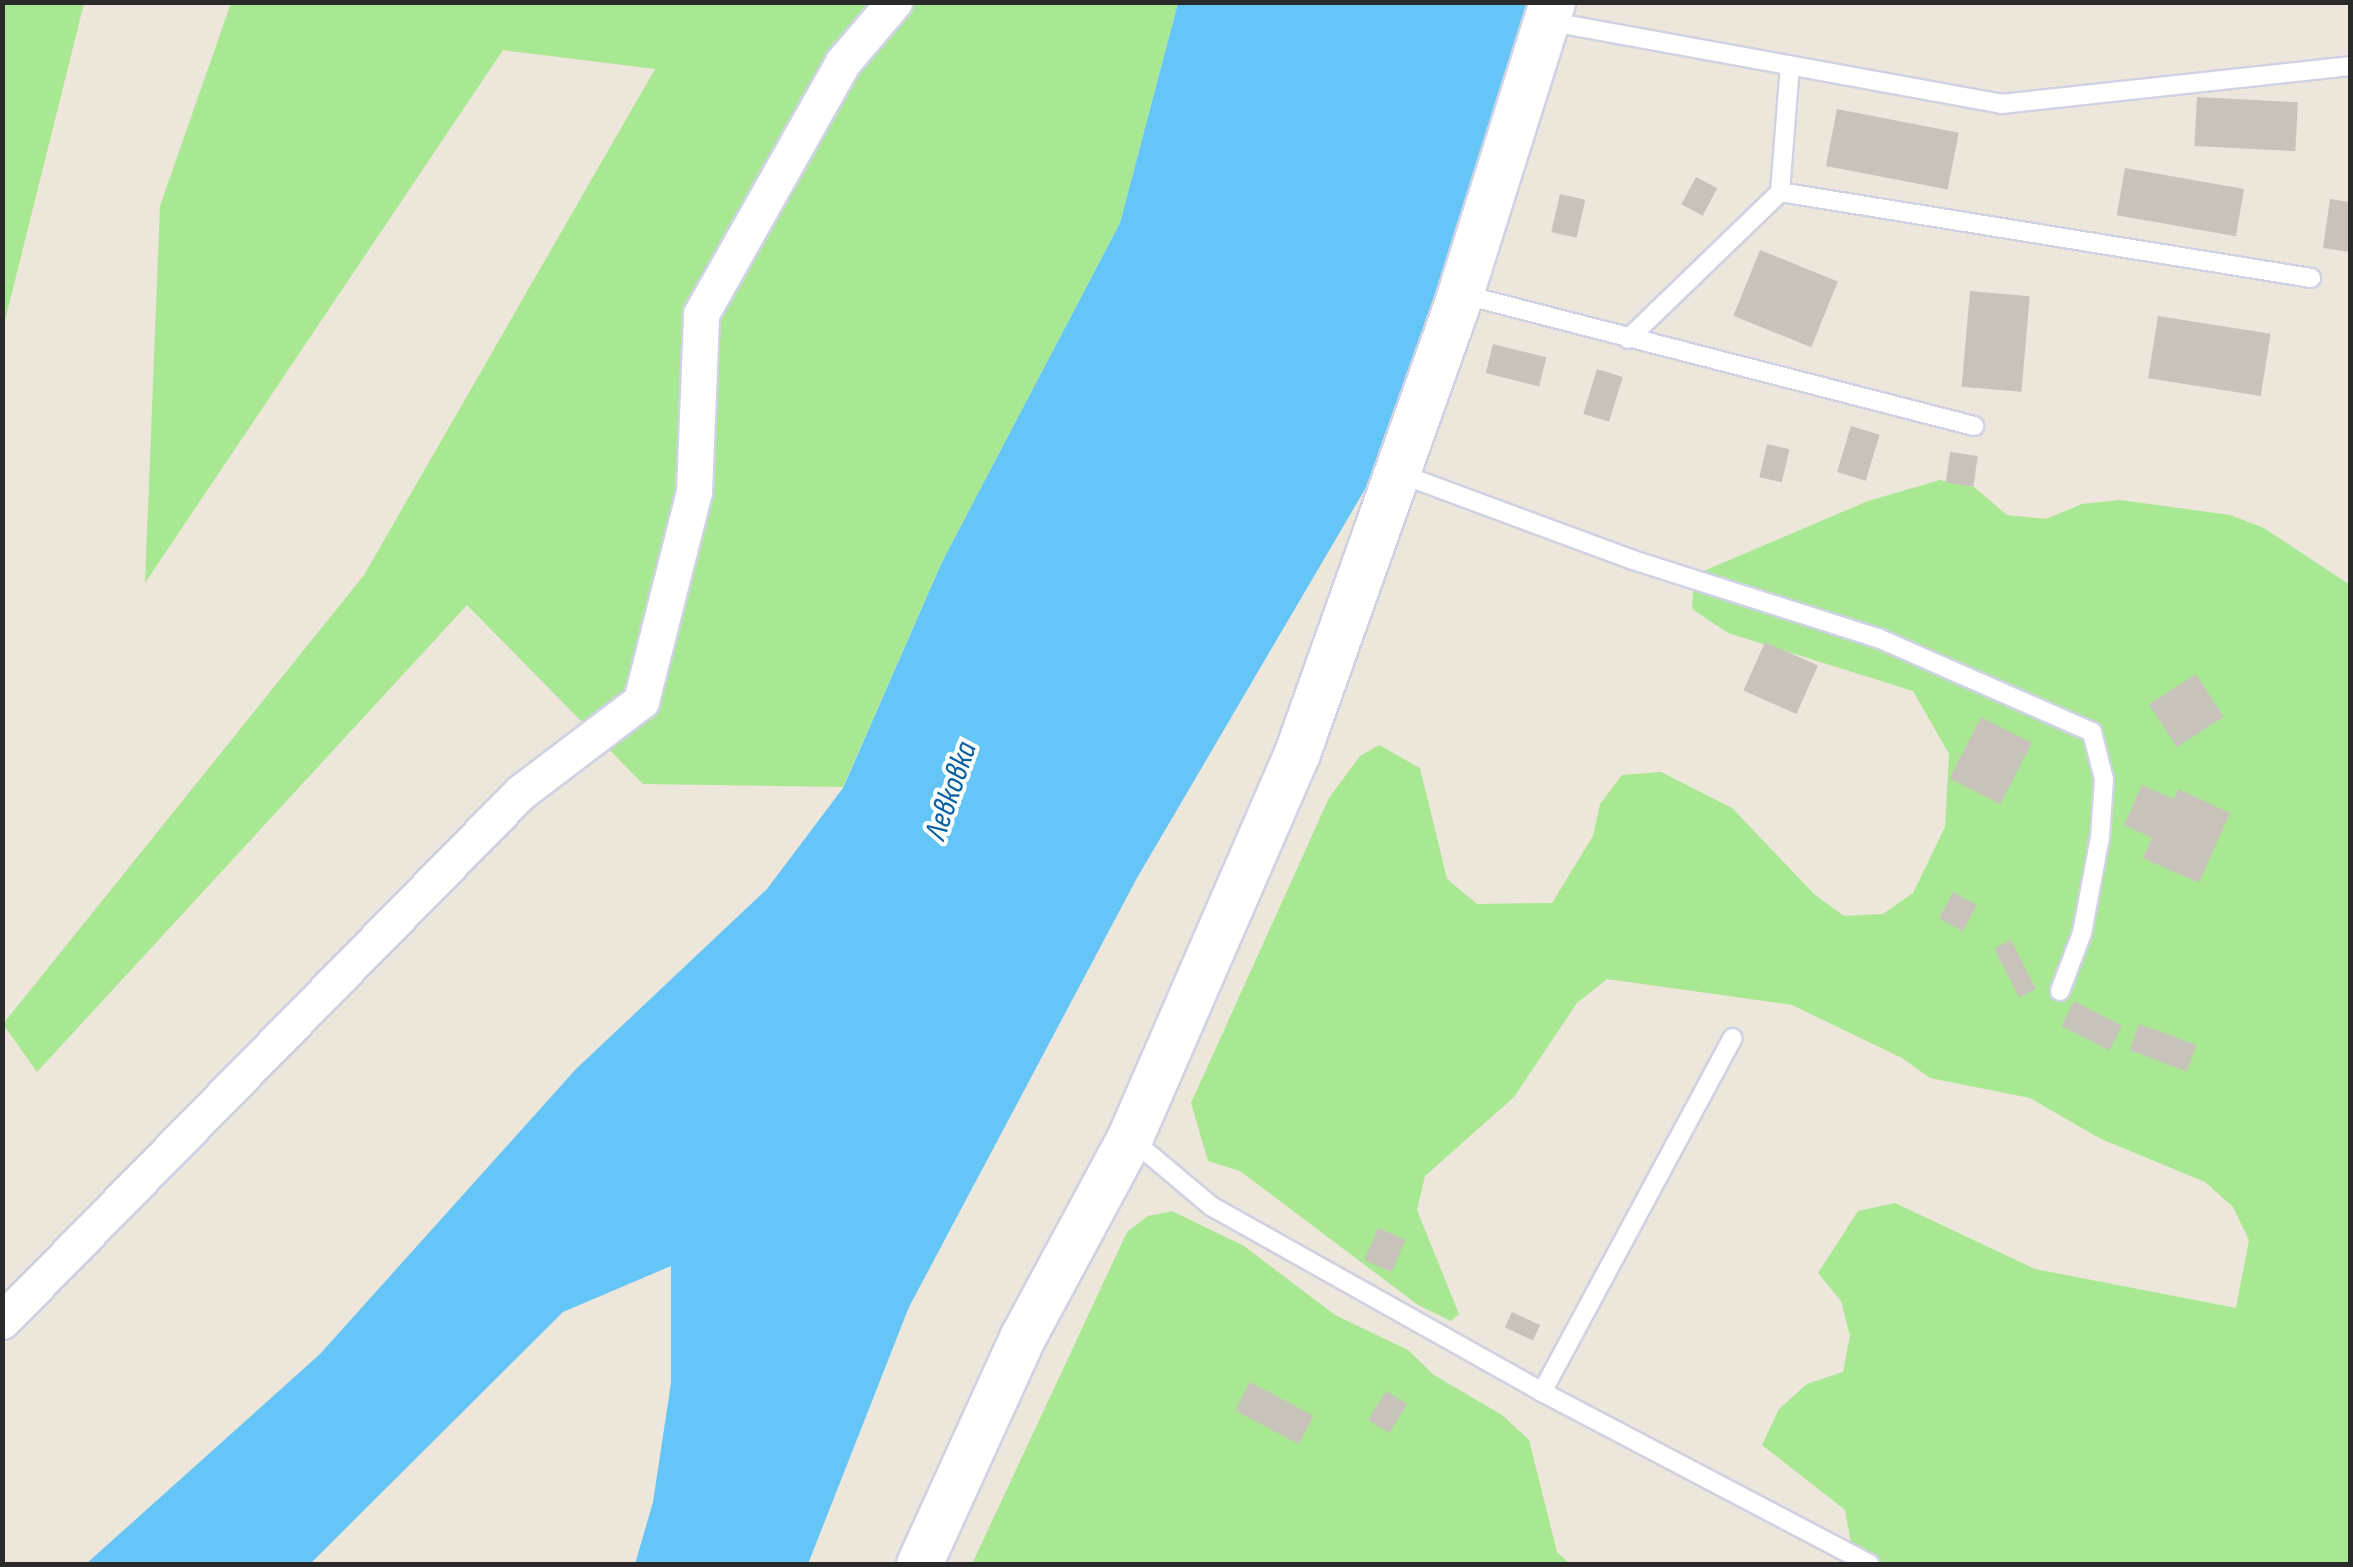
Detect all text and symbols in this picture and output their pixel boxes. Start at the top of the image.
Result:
water label: Левковка [917,737,987,845]

